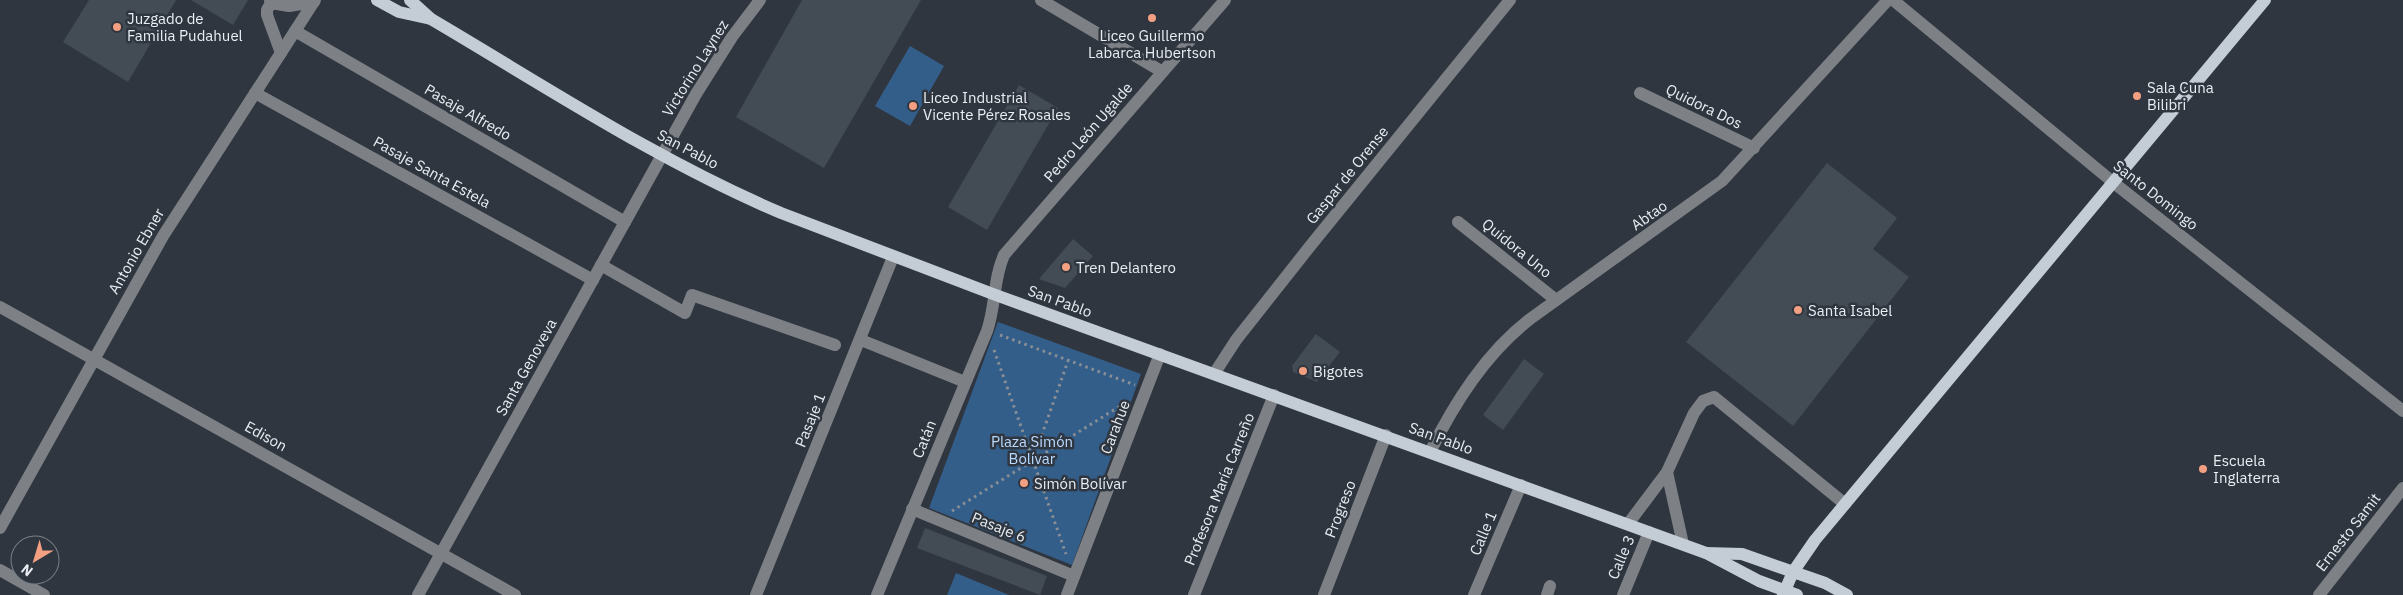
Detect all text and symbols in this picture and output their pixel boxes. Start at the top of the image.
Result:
place label: Juzgado de Familia Pudahuel [127,9,243,45]
marker: Liceo Guillermo Labarca Hubertson [1146,12,1158,24]
street label: Victorino Laynez [658,16,732,120]
marker: Juzgado de Familia Pudahuel [111,21,123,33]
place label: Liceo Guillermo Labarca Hubertson [1088,26,1216,62]
street label: Pedro León Ugalde [1039,78,1137,186]
place label: Sala Cuna Bilibri [2147,78,2214,114]
street label: Pasaje Alfredo [421,79,515,145]
street label: Quidora Dos [1663,79,1745,133]
place label: Liceo Industrial Vicente Pérez Rosales [923,88,1071,124]
marker: Sala Cuna Bilibri [2131,90,2143,102]
marker: Liceo Industrial Vicente Pérez Rosales [907,100,919,112]
street label: Gaspar de Orense [1302,122,1392,228]
street label: San Pablo [654,125,722,173]
street label: Pasaje Santa Estela [370,132,494,212]
street label: Santo Domingo [2110,156,2202,234]
street label: Abtao [1627,196,1671,234]
street label: Antonio Ebner [104,204,168,297]
street label: Quidora Uno [1478,214,1556,282]
place label: Tren Delantero [1076,258,1176,277]
marker: Tren Delantero [1060,261,1072,273]
street label: San Pablo [1025,281,1095,321]
place label: Santa Isabel [1808,301,1892,320]
marker: Santa Isabel [1792,304,1804,316]
street label: Santa Genoveva [491,315,561,419]
place label: Bigotes [1313,362,1364,381]
marker: Bigotes [1297,365,1309,377]
street label: Pasaje 1 [791,390,829,450]
street label: Carahue [1096,397,1134,457]
street label: Profesora María Carreño [1180,410,1258,568]
street label: Edison [242,417,290,455]
street label: Catán [908,417,940,461]
street label: San Pablo [1406,418,1476,458]
park label: Plaza Simón Bolívar [991,432,1073,468]
place label: Escuela Inglaterra [2213,451,2280,487]
marker: Escuela Inglaterra [2197,463,2209,475]
place label: Simón Bolívar [1034,474,1127,493]
marker: Simón Bolívar [1018,477,1030,489]
street label: Progreso [1320,478,1360,540]
street label: Ernesto Samit [2312,489,2384,575]
street label: Pasaje 6 [969,508,1029,546]
street label: Calle 1 [1465,508,1501,558]
street label: Calle 3 [1603,532,1639,582]
north arrow [10,535,60,585]
text: N [17,560,37,580]

